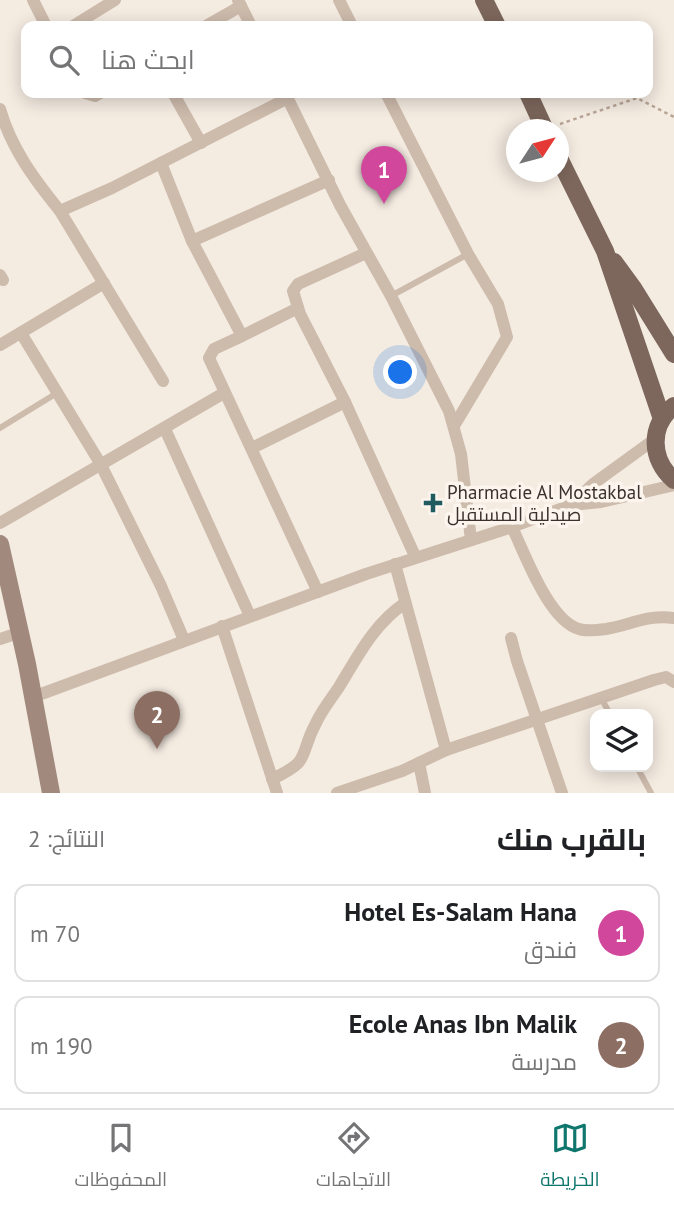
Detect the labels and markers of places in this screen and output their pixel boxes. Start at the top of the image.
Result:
pin: 1 [361,146,407,204]
place label: Pharmacie Al Mostakbal صيدلية المستقبل [447,480,642,526]
marker: Pharmacie Al Mostakbal صيدلية المستقبل [425,495,441,511]
pin: 2 [134,691,180,749]

